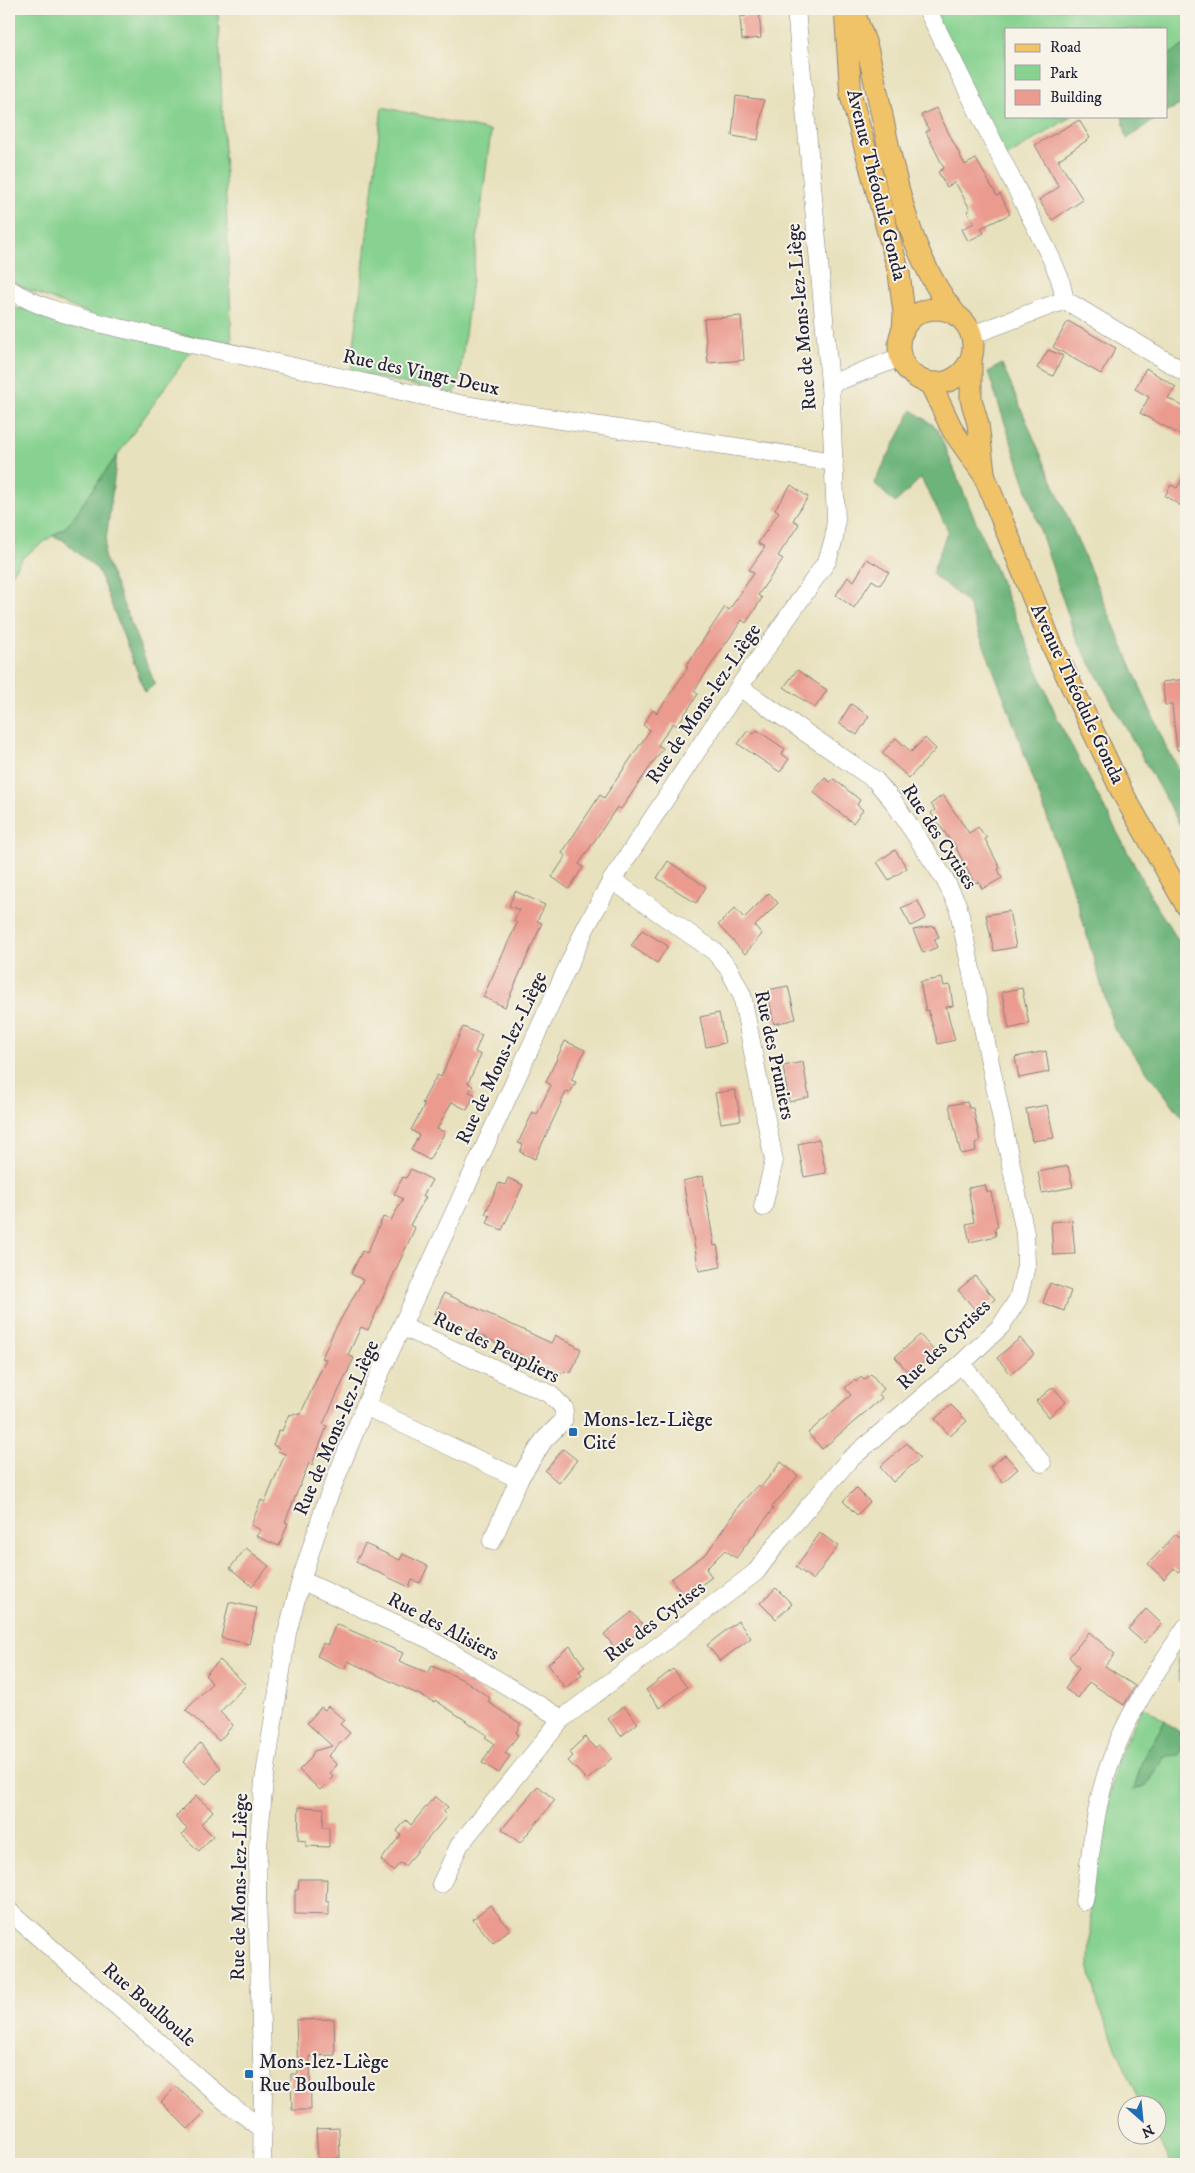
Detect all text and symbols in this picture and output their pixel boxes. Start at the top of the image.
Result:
legend [1005,28,1168,118]
text: Road [1050,38,1082,57]
text: Park [1050,64,1079,83]
street label: Avenue Théodule Gonda [840,87,912,284]
text: Building [1050,88,1102,107]
street label: Rue de Mons-lez-Liège [781,222,823,412]
street label: Rue des Vingt-Deux [340,344,502,402]
street label: Avenue Théodule Gonda [1024,600,1130,789]
street label: Rue de Mons-lez-Liège [641,619,767,789]
street label: Rue des Cytises [896,780,982,895]
street label: Rue de Mons-lez-Liège [451,968,553,1148]
street label: Rue des Pruniers [748,988,800,1122]
street label: Rue des Cytises [892,1294,996,1396]
street label: Rue des Peupliers [429,1307,564,1390]
street label: Rue de Mons-lez-Liège [289,1337,385,1519]
place label: Mons-lez-Liège Cité [583,1408,713,1456]
marker: Mons-lez-Liège Cité [567,1426,579,1438]
street label: Rue des Cytises [599,1576,711,1668]
street label: Rue des Alisiers [383,1587,503,1667]
street label: Rue de Mons-lez-Liège [226,1793,254,1981]
street label: Rue Boulboule [97,1957,201,2053]
place label: Mons-lez-Liège Rue Boulboule [259,2050,389,2098]
marker: Mons-lez-Liège Rue Boulboule [243,2068,255,2080]
north arrow [1118,2096,1168,2146]
text: N [1138,2120,1157,2142]

